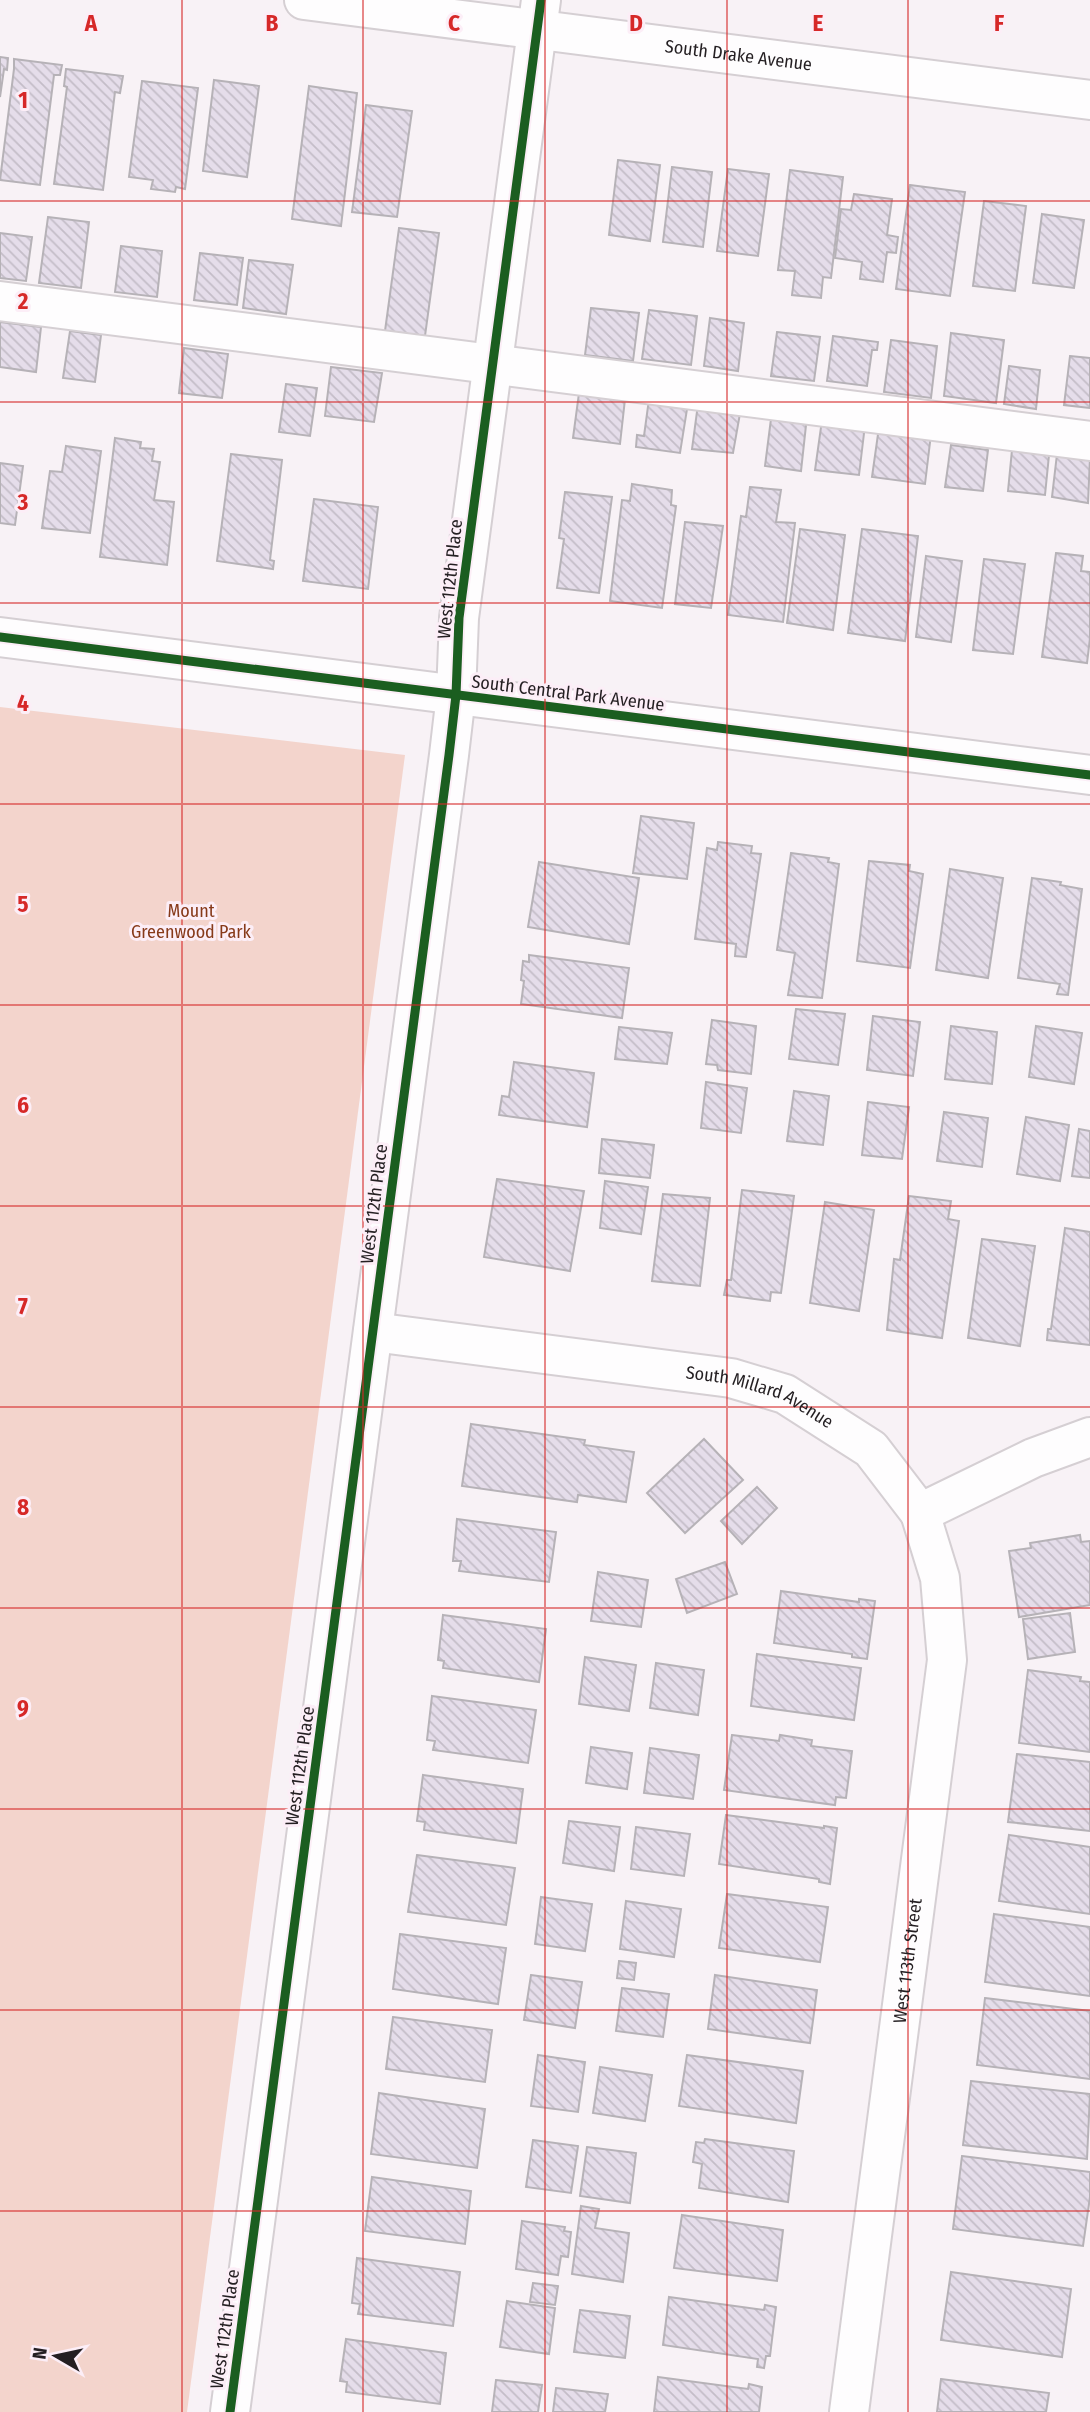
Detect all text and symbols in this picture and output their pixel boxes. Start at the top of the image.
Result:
text: A [84,9,98,37]
text: B [266,9,279,37]
text: C [448,9,460,37]
text: D [629,9,643,37]
text: E [813,9,824,37]
text: F [994,9,1004,37]
street label: South Drake Avenue [664,35,813,76]
text: 1 [18,86,28,114]
text: 2 [17,287,29,315]
text: 3 [17,488,29,516]
street label: West 112th Place [433,518,467,640]
street label: South Central Park Avenue [470,670,666,716]
text: 4 [17,689,29,717]
text: 5 [17,890,29,918]
park label: Mount Greenwood Park [131,900,252,943]
text: 6 [17,1091,29,1119]
street label: West 112th Place [356,1143,392,1265]
text: 7 [18,1292,28,1320]
street label: South Millard Avenue [685,1361,837,1433]
text: 8 [17,1493,29,1521]
text: 9 [17,1694,29,1722]
street label: West 112th Place [281,1705,319,1827]
street label: West 113th Street [889,1897,927,2025]
street label: West 112th Place [206,2268,244,2390]
north arrow [21,2321,91,2391]
text: N [27,2346,52,2361]

